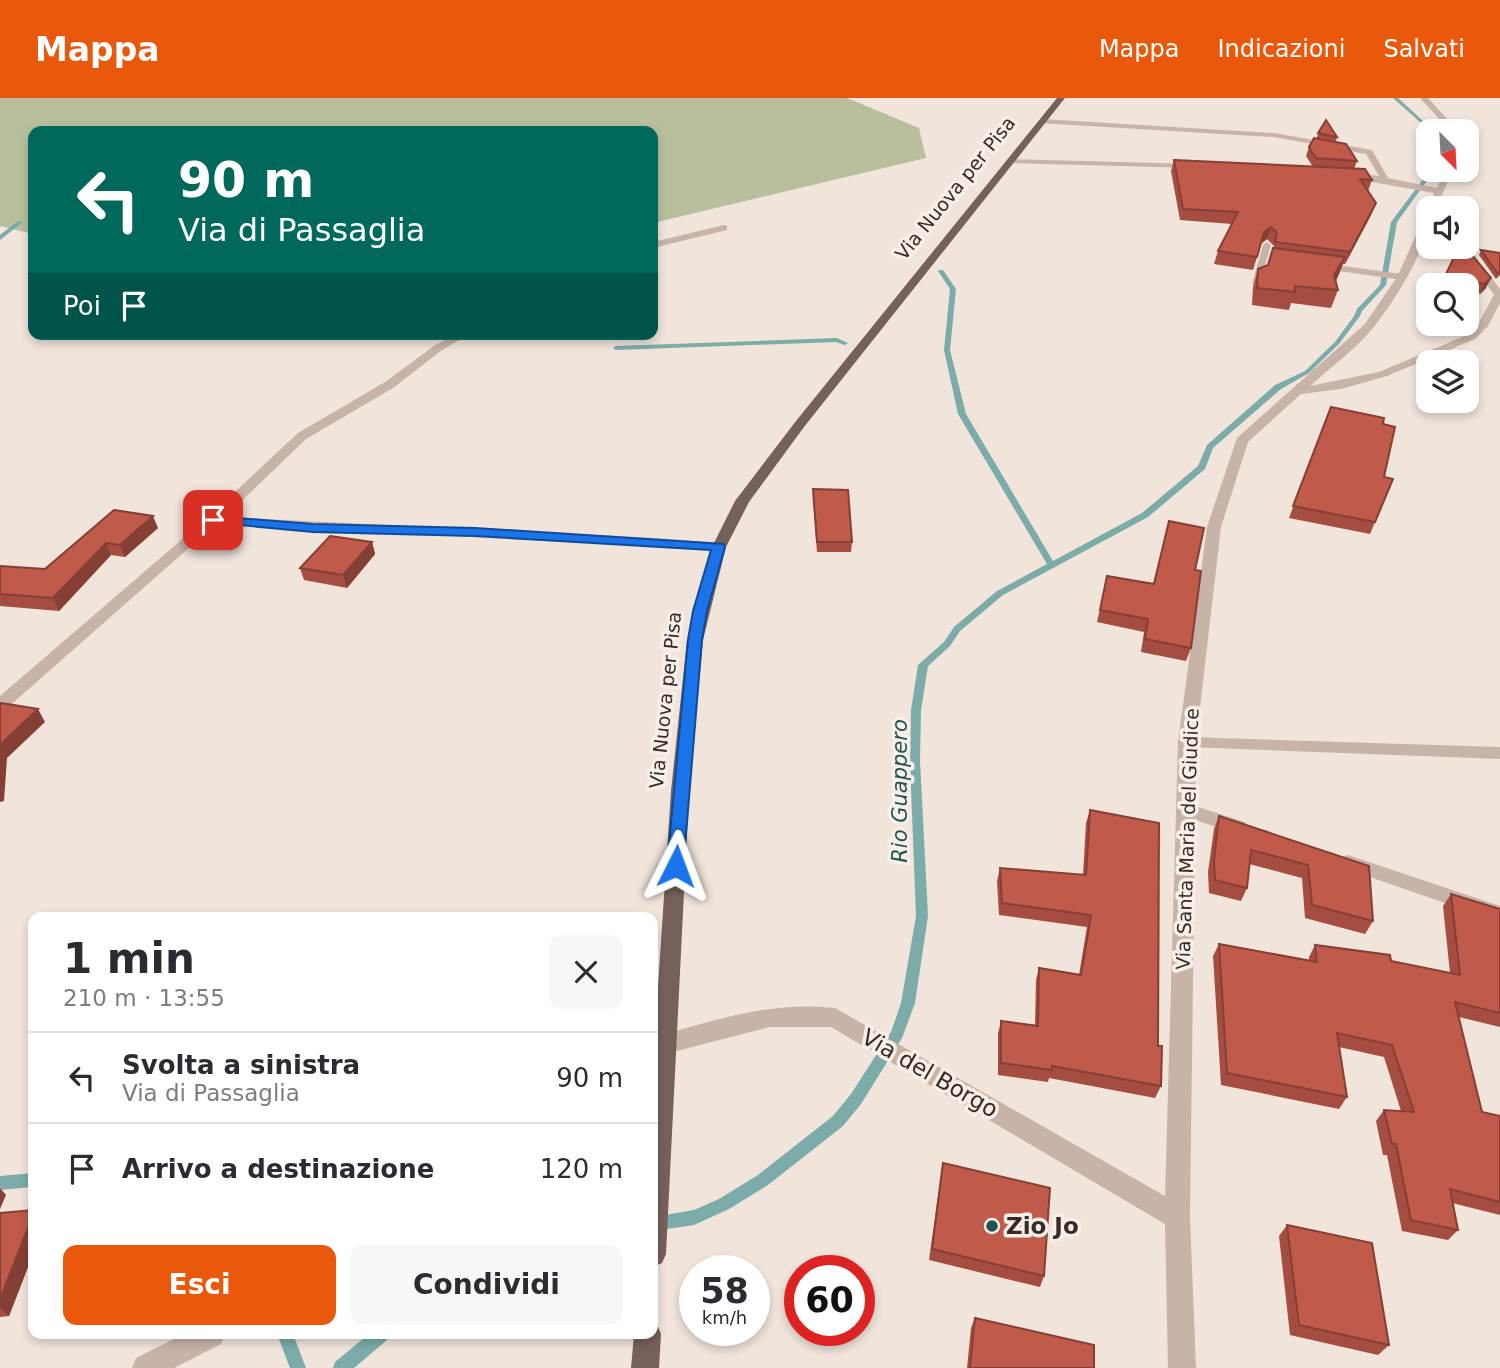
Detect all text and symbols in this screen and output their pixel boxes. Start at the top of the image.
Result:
text: Mappa [35,30,160,69]
text: Mappa [1099,35,1179,63]
text: Indicazioni [1217,35,1345,63]
text: Salvati [1383,35,1465,63]
street label: Via Nuova per Pisa [891,112,1019,264]
north arrow [1416,119,1479,182]
map controls [1416,119,1479,413]
text: 90 m [178,152,314,209]
icon: left [63,154,154,245]
button: sound [1416,196,1479,259]
text: Via di Passaglia [178,211,425,249]
button: search [1416,273,1479,336]
icon: arrive [115,287,153,325]
text: Poi [63,291,101,321]
button: layers [1416,350,1479,413]
pin [183,490,243,550]
icon: arrive [194,501,232,539]
street label: Via Nuova per Pisa [645,610,685,790]
street label: Via Santa Maria del Giudice [1171,708,1203,970]
water label: Rio Guappero [888,719,912,863]
position arrow [639,829,713,903]
text: 1 min [63,934,195,983]
button: close [549,935,623,1009]
text: 210 m · 13:55 [63,985,225,1011]
street label: Via del Borgo [857,1023,1003,1123]
text: Svolta a sinistra [122,1050,360,1080]
icon: left [63,1059,101,1097]
text: 90 m [556,1063,623,1093]
text: Via di Passaglia [122,1080,300,1106]
icon: arrive [63,1150,101,1188]
text: Arrivo a destinazione [122,1154,434,1184]
text: 120 m [540,1154,623,1184]
place label: Zio Jo [1006,1213,1079,1239]
marker: Zio Jo [984,1218,1000,1234]
button: Esci [63,1245,336,1325]
button: Condividi [350,1245,623,1325]
speed limit sign: 60 [784,1255,875,1346]
text: 58 [700,1271,749,1311]
text: km/h [702,1307,747,1328]

